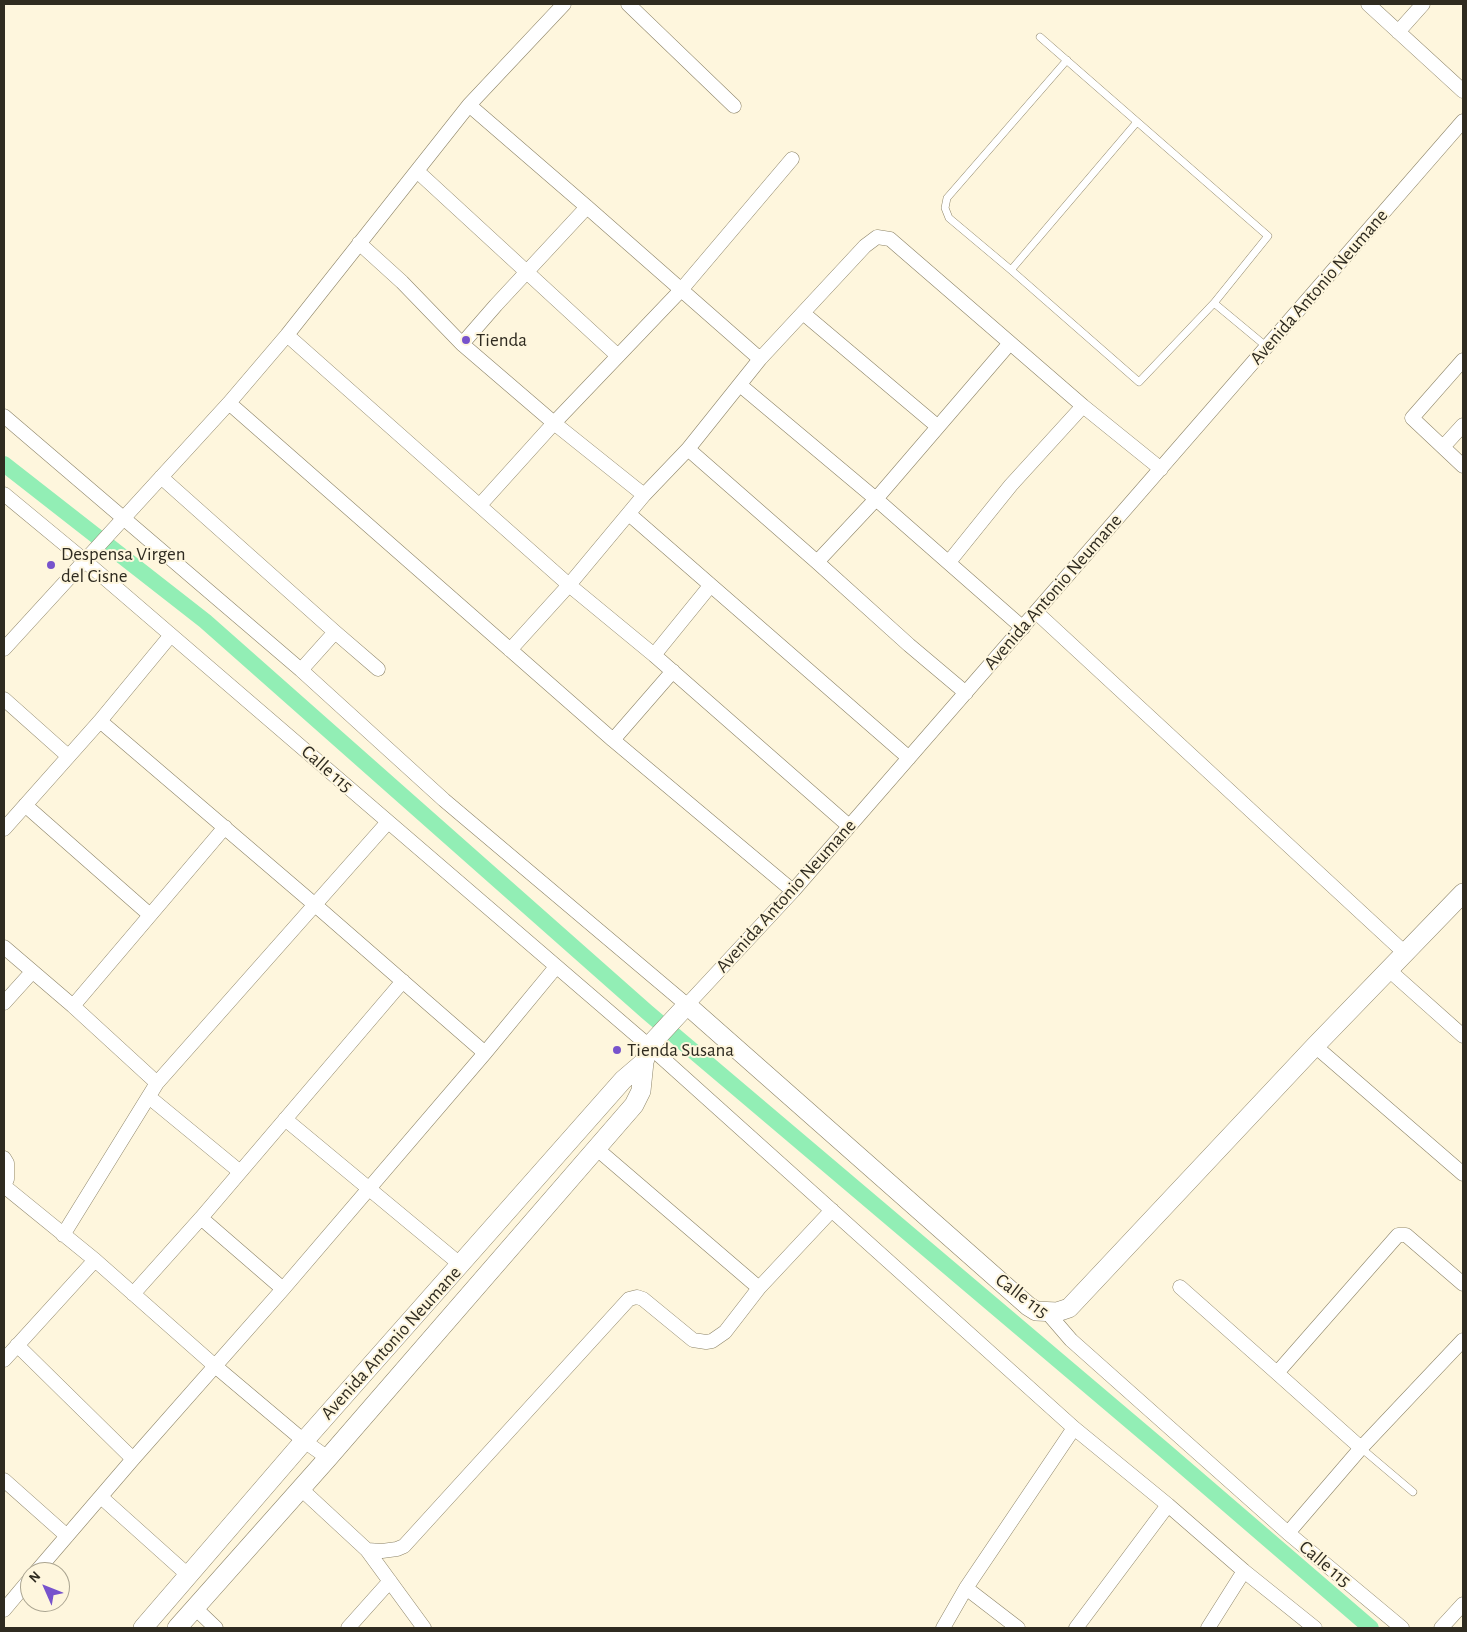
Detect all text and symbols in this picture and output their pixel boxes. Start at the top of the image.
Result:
street label: Avenida Antonio Neumane [1245,204,1393,370]
place label: Tienda [476,329,527,351]
marker: Tienda [460,334,472,346]
street label: Avenida Antonio Neumane [979,509,1127,675]
place label: Despensa Virgen del Cisne [61,543,186,587]
marker: Despensa Virgen del Cisne [45,559,57,571]
street label: Calle 115 [297,740,357,798]
street label: Avenida Antonio Neumane [711,814,861,978]
place label: Tienda Susana [627,1039,734,1061]
marker: Tienda Susana [611,1044,623,1056]
street label: Avenida Antonio Neumane [316,1261,466,1425]
street label: Calle 115 [991,1269,1053,1323]
street label: Calle 115 [1294,1536,1356,1592]
north arrow [20,1562,70,1612]
text: N [27,1569,43,1586]

